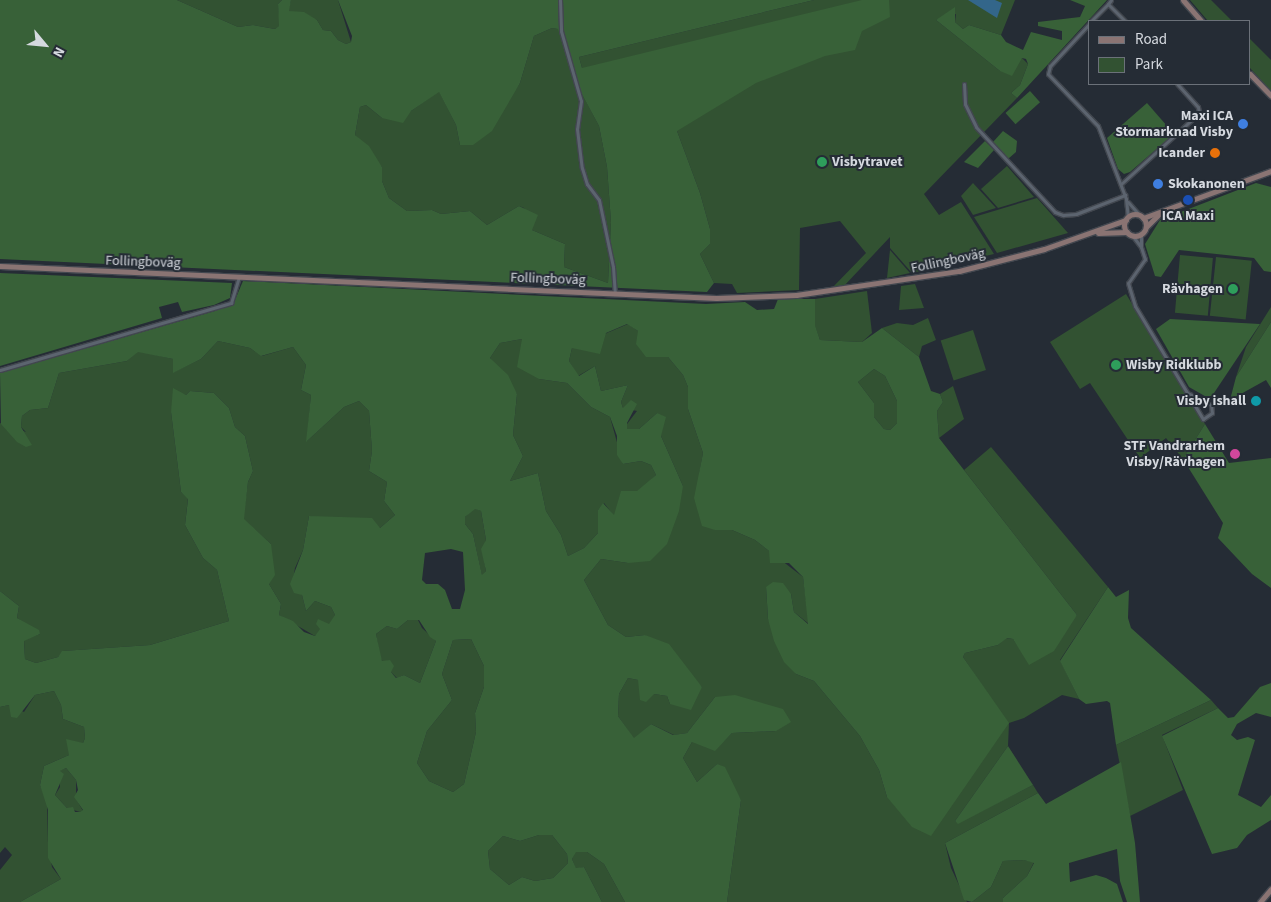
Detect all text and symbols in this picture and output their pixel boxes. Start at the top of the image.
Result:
north arrow [20,20,70,70]
legend [1088,20,1251,85]
text: Road [1135,29,1167,50]
text: N [47,43,69,61]
text: Park [1135,54,1163,75]
place label: Maxi ICA Stormarknad Visby [1115,108,1233,140]
marker: Maxi ICA Stormarknad Visby [1237,118,1249,130]
place label: Icander [1158,145,1205,161]
marker: Icander [1209,147,1221,159]
place label: Visbytravet [832,154,903,170]
marker: Visbytravet [816,156,828,168]
place label: Skokanonen [1168,176,1245,192]
marker: Skokanonen [1152,178,1164,190]
marker: ICA Maxi [1182,194,1194,206]
place label: ICA Maxi [1162,208,1214,224]
street label: Follingboväg [909,245,987,277]
street label: Follingboväg [105,252,181,272]
street label: Follingboväg [510,269,586,289]
place label: Rävhagen [1162,281,1223,297]
marker: Rävhagen [1227,283,1239,295]
place label: Wisby Ridklubb [1126,357,1222,373]
marker: Wisby Ridklubb [1110,359,1122,371]
place label: Visby ishall [1177,393,1246,409]
marker: Visby ishall [1250,395,1262,407]
place label: STF Vandrarhem Visby/Rävhagen [1124,438,1225,471]
marker: STF Vandrarhem Visby/Rävhagen [1229,448,1241,460]

